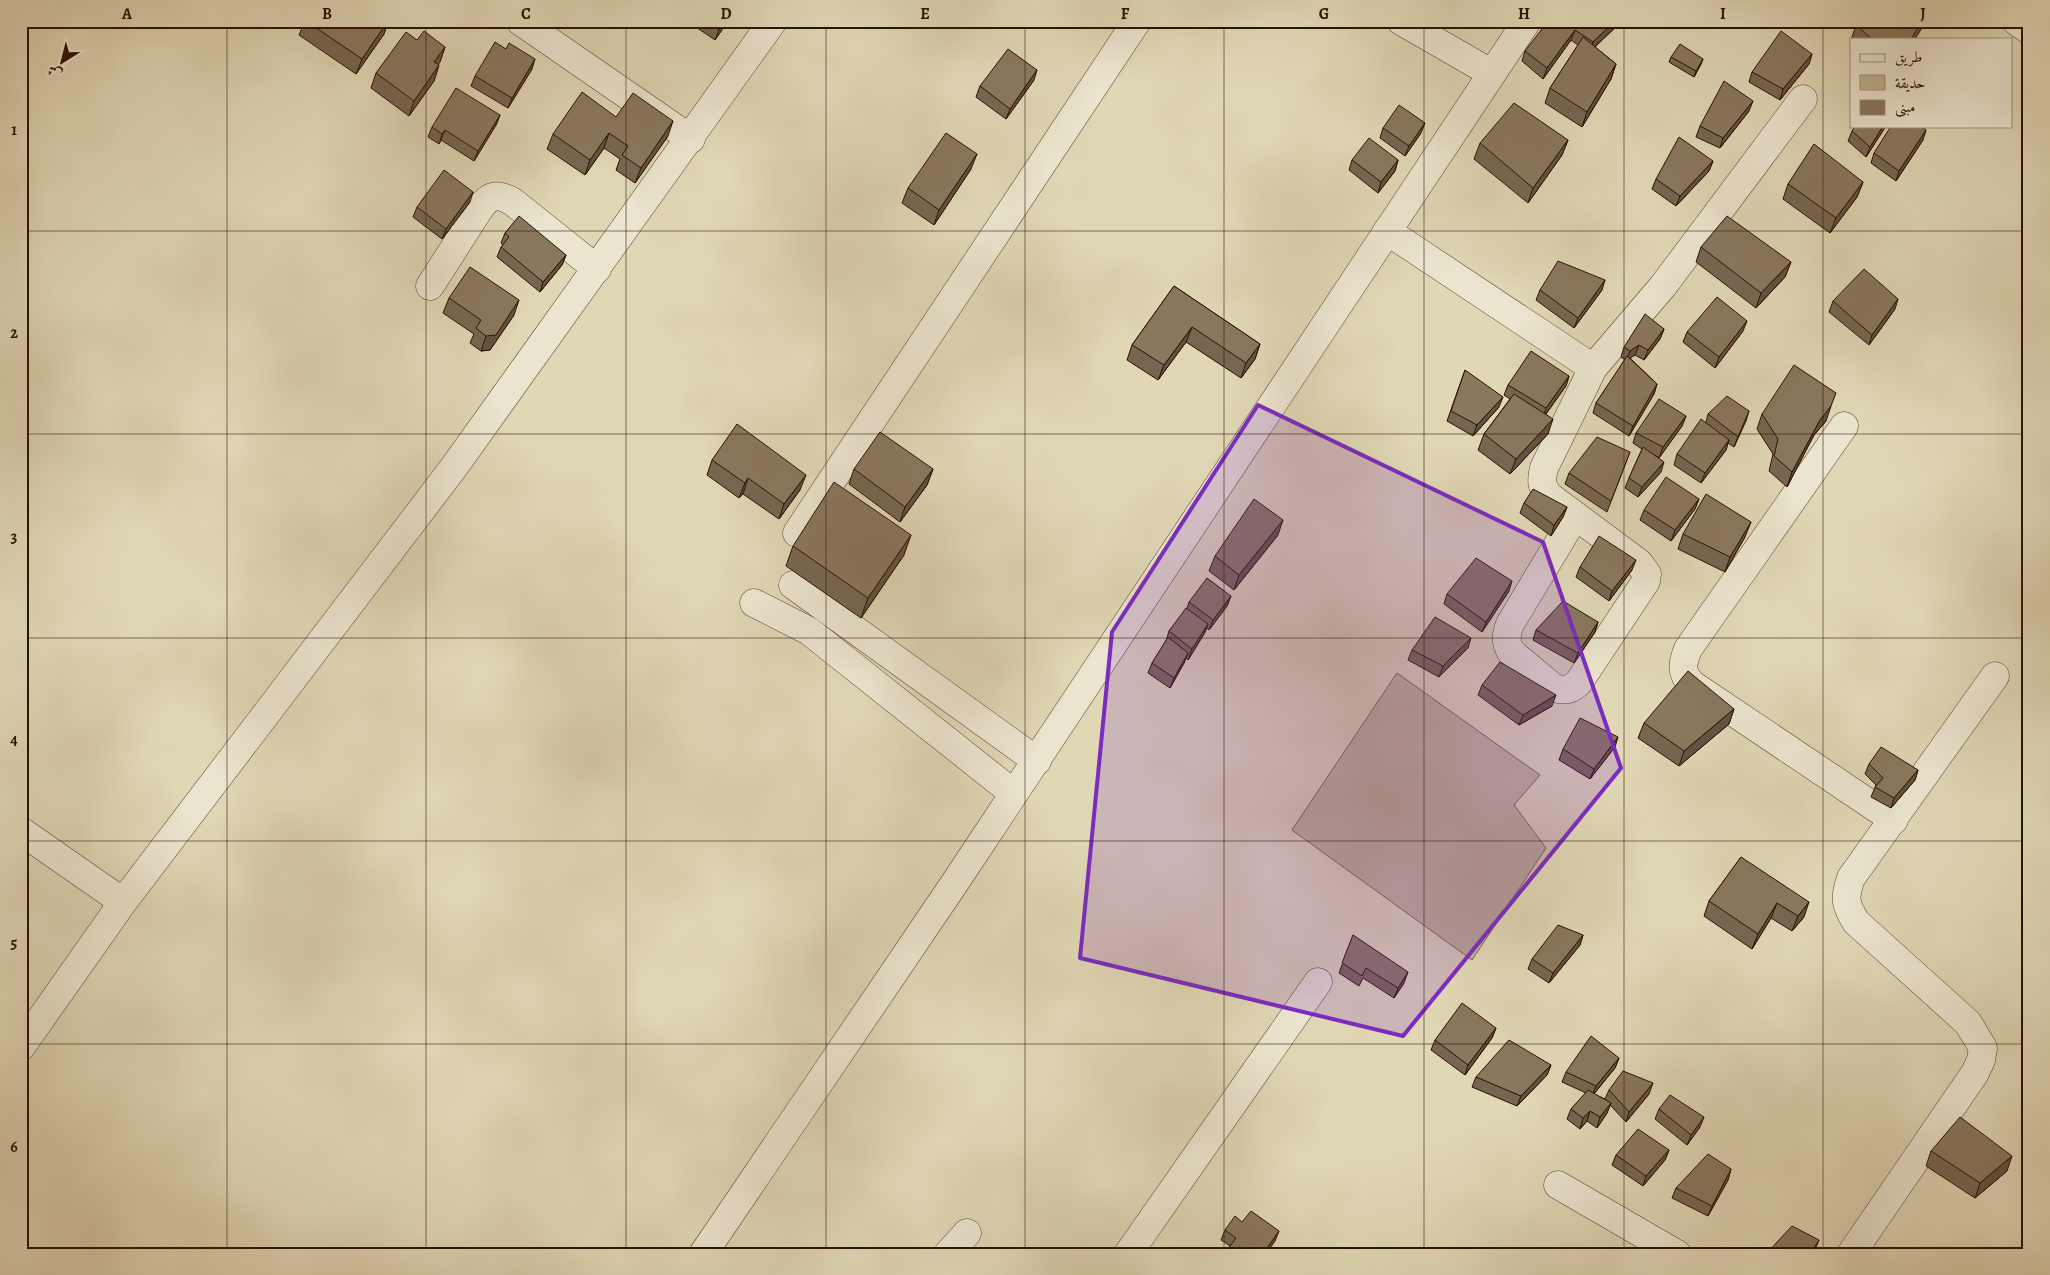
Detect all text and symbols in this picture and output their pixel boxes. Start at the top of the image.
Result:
text: A [121,3,133,25]
text: B [322,3,332,25]
text: C [521,3,531,25]
text: D [720,3,732,25]
text: E [920,3,930,25]
text: F [1121,3,1130,25]
text: G [1319,3,1329,25]
text: H [1518,3,1530,25]
text: I [1720,3,1726,25]
text: J [1920,3,1926,25]
north arrow [38,38,88,88]
legend [1850,38,2012,128]
text: طريق [1895,47,1922,67]
text: ش [43,60,66,84]
text: حديقة [1895,73,1925,93]
text: مبنى [1895,97,1915,118]
text: 1 [11,119,17,141]
text: 2 [10,322,18,344]
text: 3 [11,526,18,548]
text: 4 [10,729,18,751]
text: 5 [11,932,18,954]
text: 6 [10,1136,18,1158]

